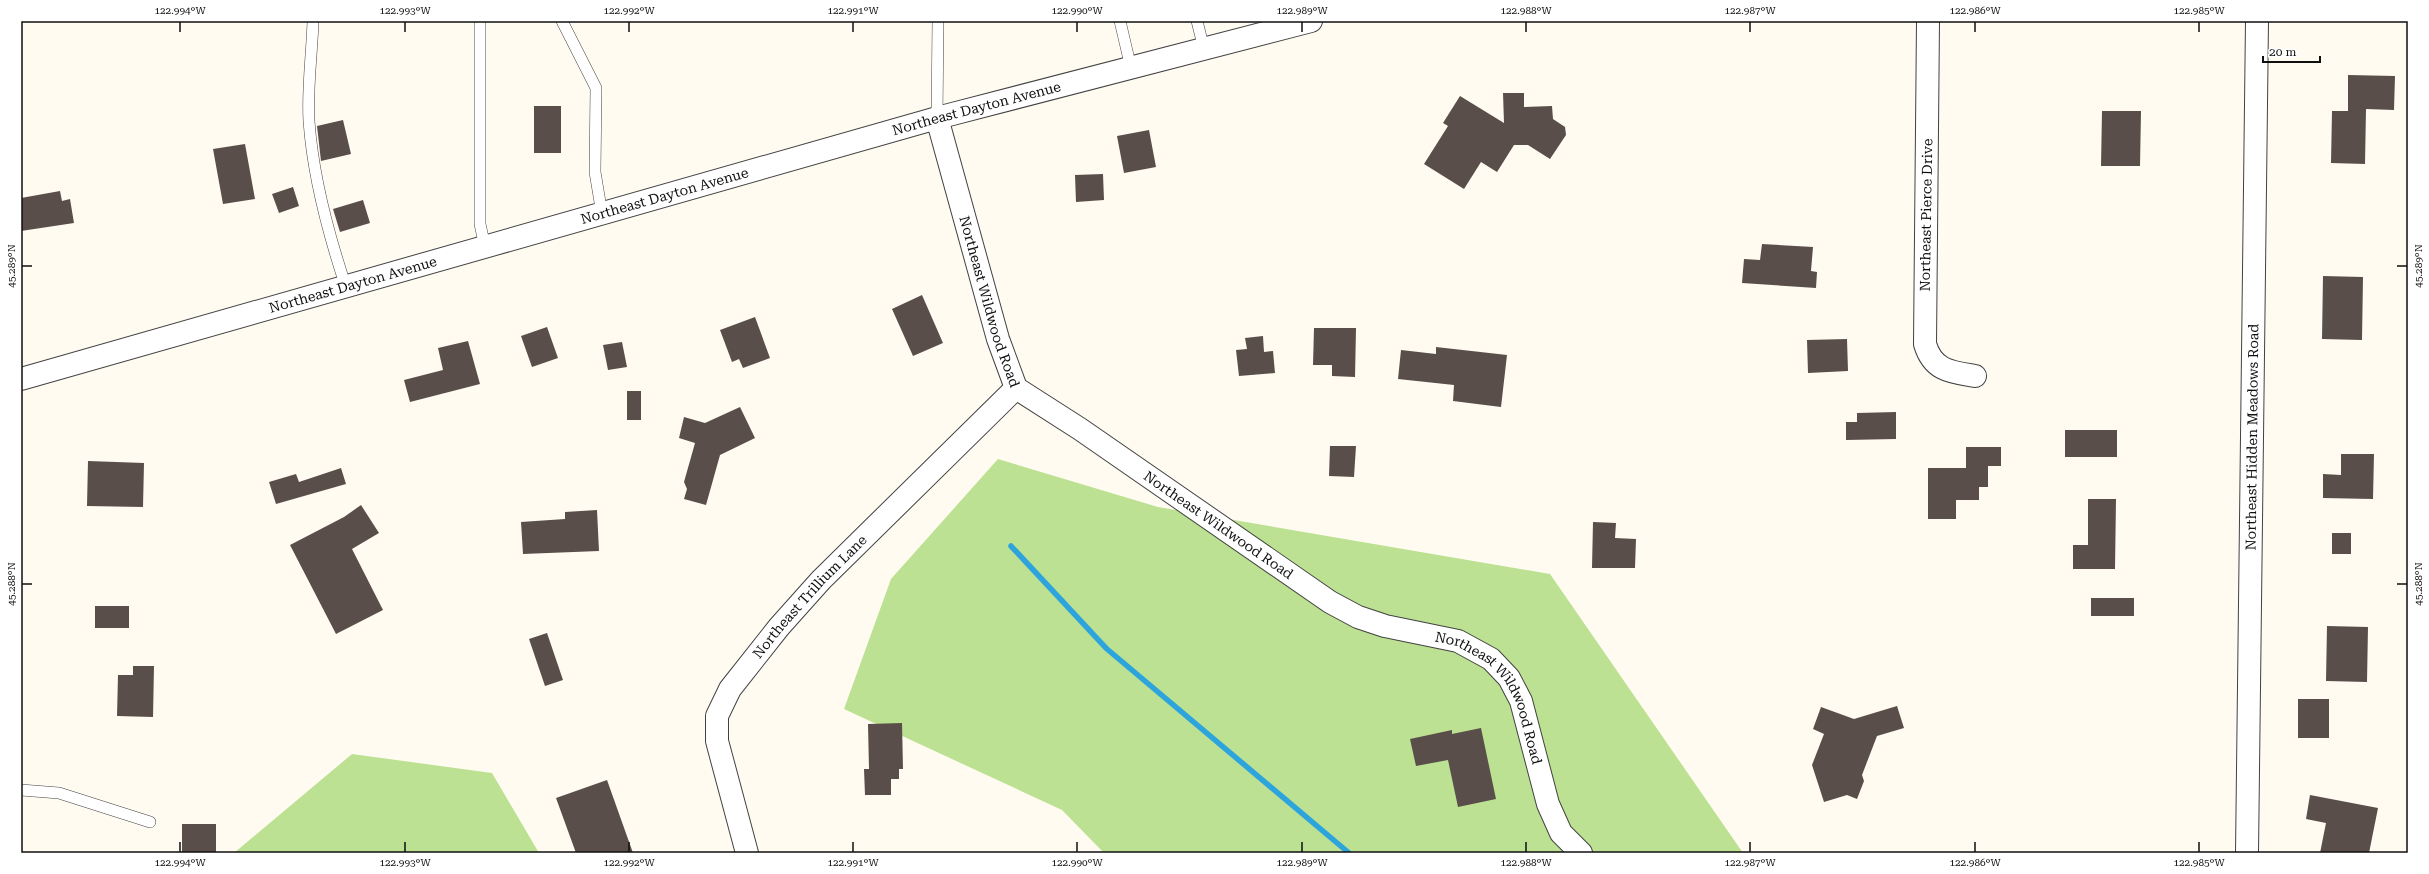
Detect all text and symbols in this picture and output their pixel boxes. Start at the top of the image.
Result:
text: 122.994°W [154,5,206,16]
text: 122.993°W [379,5,431,16]
text: 122.992°W [603,5,655,16]
text: 122.991°W [827,5,879,16]
text: 122.990°W [1051,5,1103,16]
text: 122.989°W [1276,5,1328,16]
text: 122.988°W [1500,5,1552,16]
text: 122.987°W [1724,5,1776,16]
text: 122.986°W [1949,5,2001,16]
text: 122.985°W [2173,5,2225,16]
scale bar [2263,38,2320,64]
text: 20 m [2269,45,2296,59]
street label: Northeast Dayton Avenue [890,78,1063,138]
street label: Northeast Pierce Drive [1917,138,1935,292]
street label: Northeast Dayton Avenue [579,164,750,227]
street label: Northeast Wildwood Road [956,214,1023,389]
text: 45.289°N [6,244,17,288]
text: 45.289°N [2413,244,2424,288]
street label: Northeast Dayton Avenue [267,253,439,316]
street label: Northeast Hidden Meadows Road [2243,324,2261,550]
street label: Northeast Wildwood Road [1141,468,1296,582]
street label: Northeast Trillium Lane [749,531,870,661]
text: 45.288°N [6,562,17,606]
text: 45.288°N [2413,562,2424,606]
street label: Northeast Wildwood Road [1434,628,1545,766]
text: 122.994°W [154,857,206,868]
text: 122.993°W [379,857,431,868]
text: 122.992°W [603,857,655,868]
text: 122.991°W [827,857,879,868]
text: 122.990°W [1051,857,1103,868]
text: 122.989°W [1276,857,1328,868]
text: 122.988°W [1500,857,1552,868]
text: 122.987°W [1724,857,1776,868]
text: 122.986°W [1949,857,2001,868]
text: 122.985°W [2173,857,2225,868]

